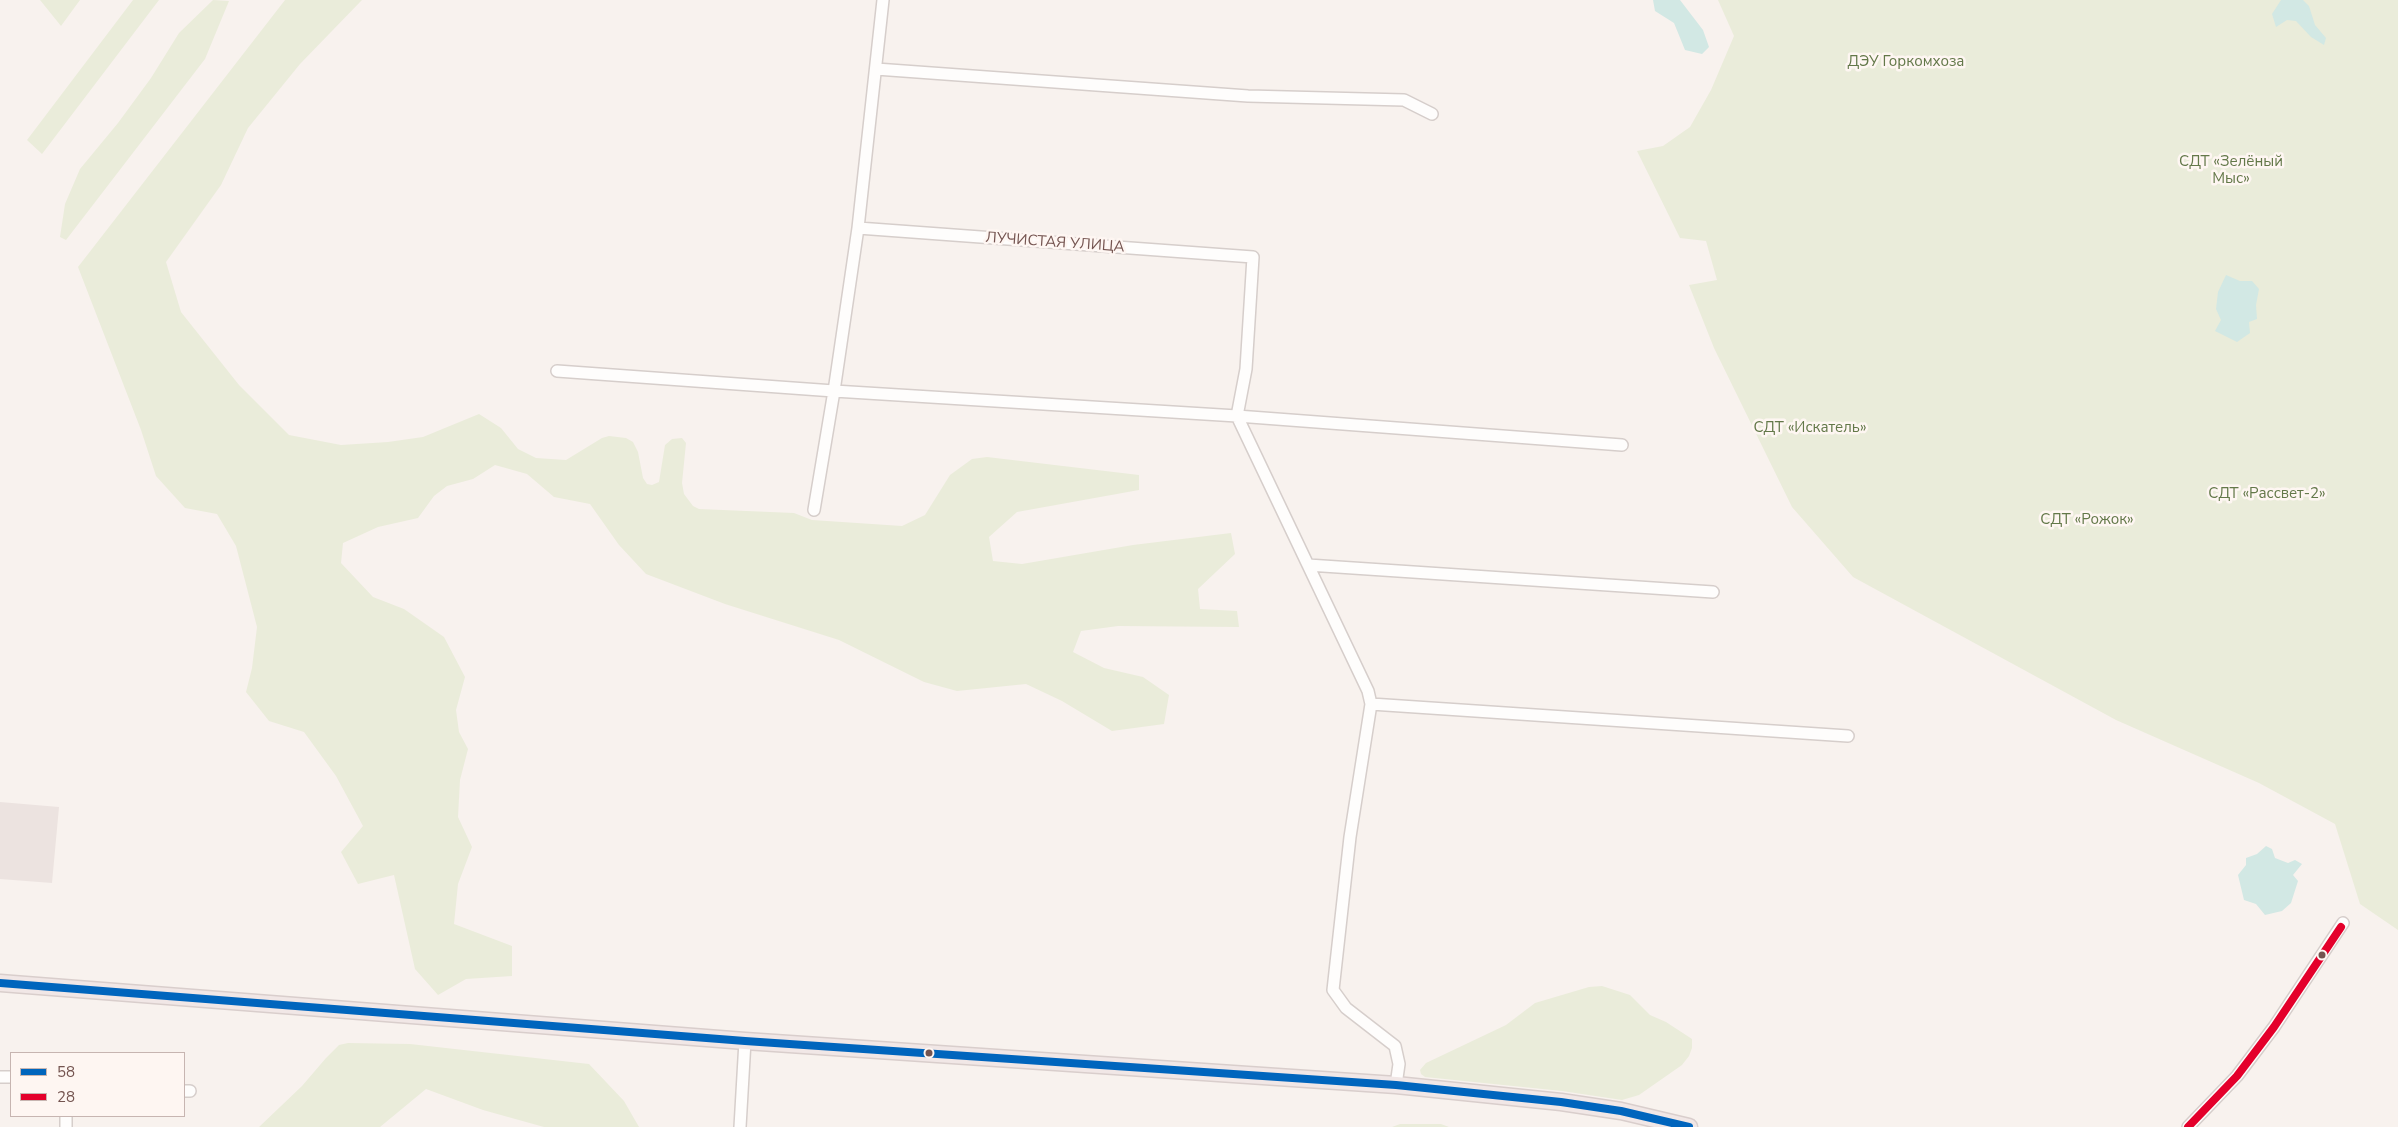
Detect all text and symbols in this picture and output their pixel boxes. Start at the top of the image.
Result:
park label: ДЭУ Горкомхоза [1848,53,1964,71]
park label: СДТ «Зелёный Мыс» [2179,153,2283,188]
street label: ЛУЧИСТАЯ УЛИЦА [985,229,1125,257]
park label: СДТ «Искатель» [1753,419,1867,437]
park label: СДТ «Рассвет-2» [2208,485,2326,503]
park label: СДТ «Рожок» [2040,511,2134,529]
unlabelled marker [2317,950,2327,960]
unlabelled marker [924,1048,934,1058]
legend [10,1052,185,1117]
text: 58 [57,1062,75,1082]
text: 28 [57,1087,75,1107]

